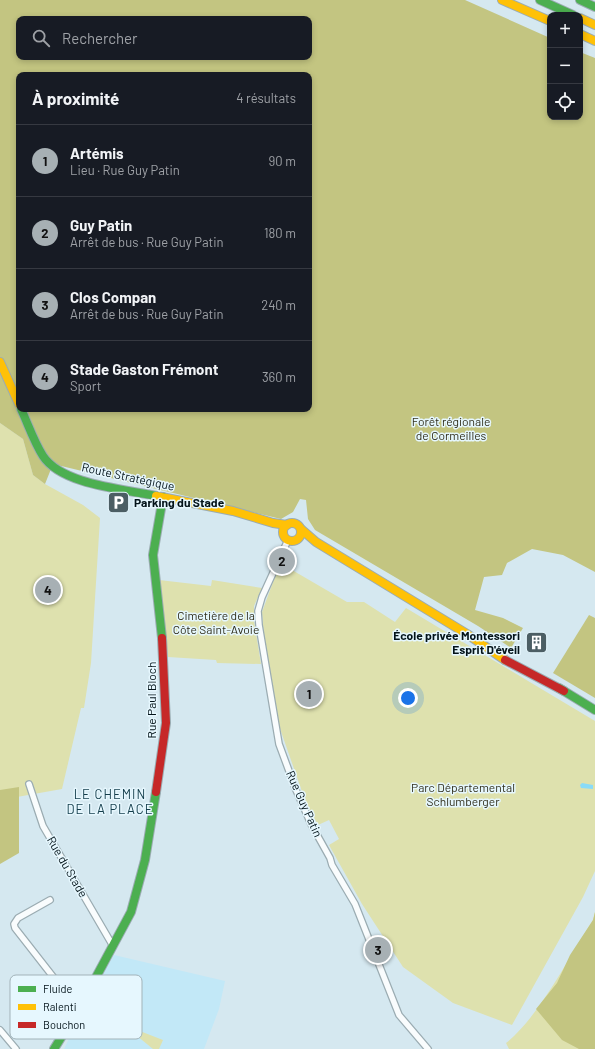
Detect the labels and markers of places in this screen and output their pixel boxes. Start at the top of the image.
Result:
parking icon: Parking du Stade [105,490,131,516]
place label: Parking du Stade [134,495,225,509]
pin: 2 [269,546,295,576]
pin: 4 [35,575,61,605]
place label: École privée Montessori Esprit D'éveil [393,628,520,656]
building icon: École privée Montessori Esprit D'éveil [523,630,549,656]
pin: 1 [296,679,322,709]
pin: 3 [365,935,391,965]

